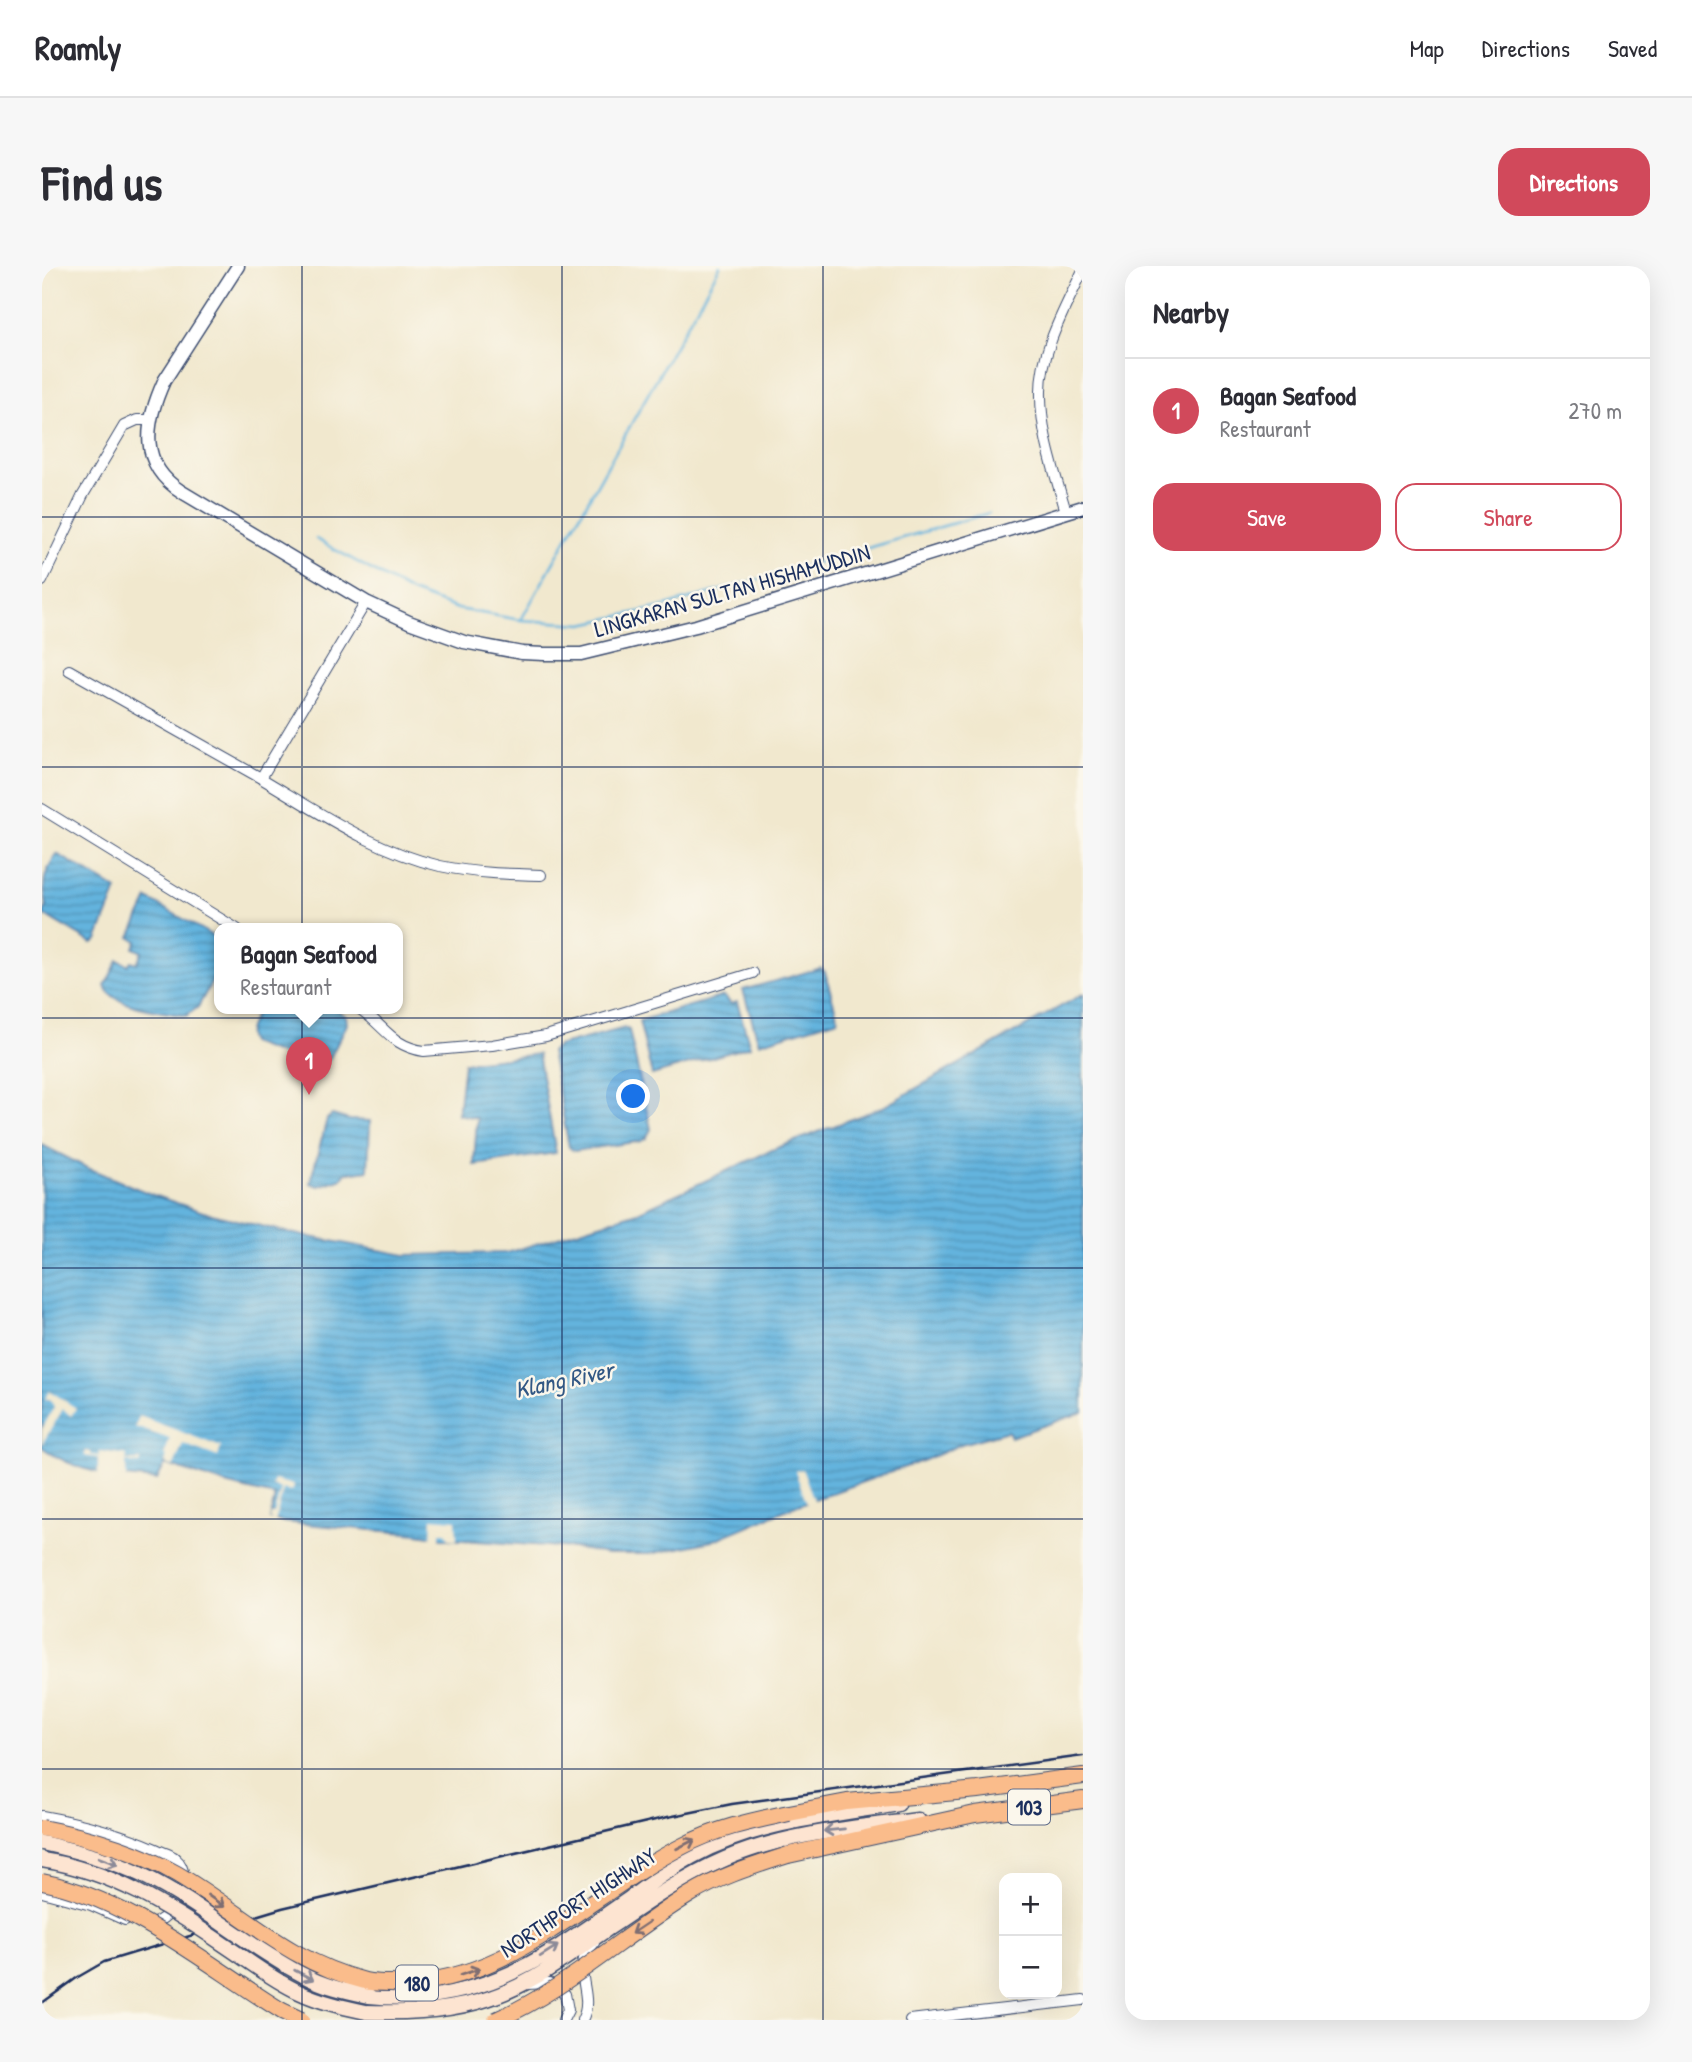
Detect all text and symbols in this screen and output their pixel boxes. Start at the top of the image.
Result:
text: Roamly [35,26,121,70]
text: Map [1410,32,1444,64]
text: Directions [1482,32,1570,64]
text: Saved [1608,32,1657,64]
button: Directions [1498,148,1650,216]
text: Find us [42,149,162,215]
text: Nearby [1153,292,1229,332]
text: Bagan Seafood [1220,378,1356,413]
text: 1 [1172,395,1180,426]
text: 270 m [1569,395,1622,426]
text: Restaurant [1220,413,1311,444]
button: Save [1153,483,1381,551]
button: Share [1395,483,1622,551]
street label: LINGKARAN SULTAN HISHAMUDDIN [591,536,873,644]
popup [214,923,403,1014]
text: Bagan Seafood [241,936,376,971]
text: Restaurant [241,971,331,1002]
pin: 1 [286,1037,332,1095]
your location [616,1079,650,1113]
water label: Klang River [512,1352,619,1406]
road number: 103 [1008,1790,1050,1824]
one-way arrow [823,1824,846,1837]
one-way arrow [675,1837,696,1851]
street label: NORTHPORT HIGHWAY [494,1840,662,1964]
one-way arrow [96,1856,118,1869]
map controls [999,1873,1062,1999]
button: + [999,1873,1062,1936]
one-way arrow [206,1894,225,1908]
one-way arrow [631,1921,650,1935]
button: − [999,1936,1062,1999]
one-way arrow [539,1944,559,1958]
one-way arrow [458,1965,480,1977]
road number: 180 [396,1966,438,2000]
one-way arrow [293,1968,314,1982]

